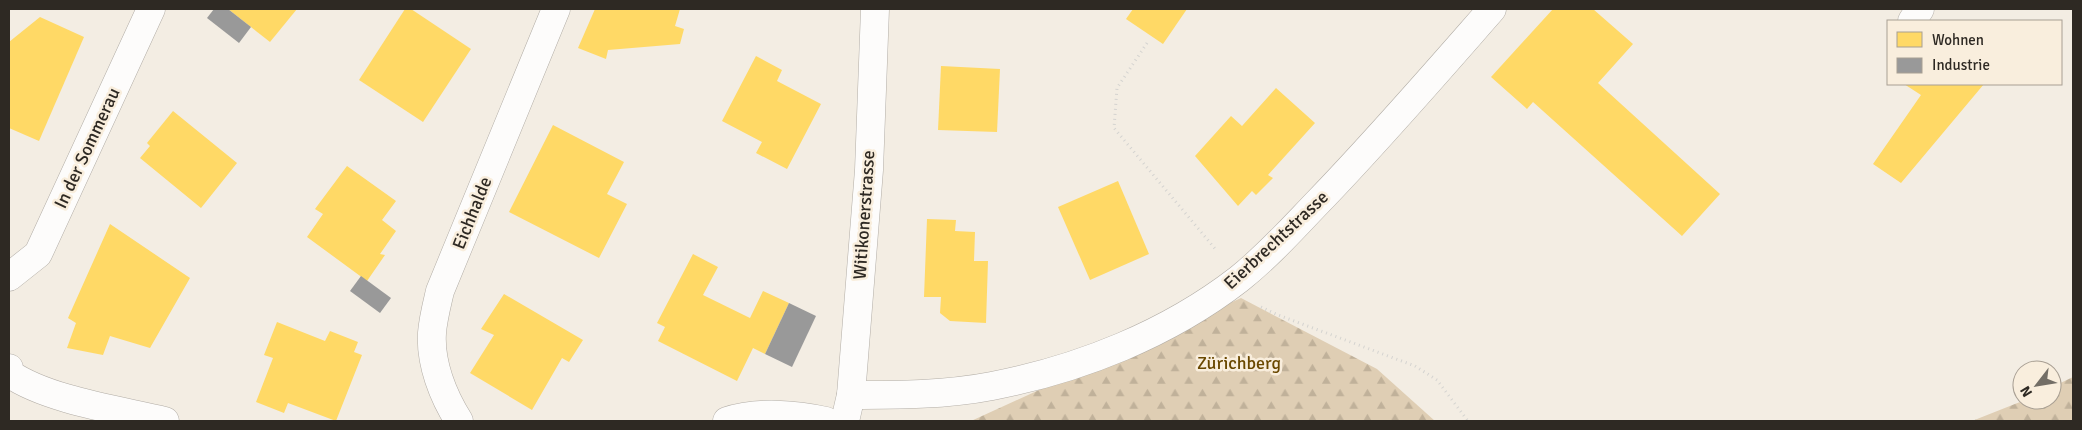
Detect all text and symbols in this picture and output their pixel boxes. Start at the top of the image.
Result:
legend [1887,20,2062,85]
text: Wohnen [1932,31,1984,49]
text: Industrie [1932,56,1990,74]
street label: In der Sommerau [49,84,125,212]
street label: Witikonerstrasse [849,150,879,280]
street label: Eichhalde [448,174,496,252]
street label: Eierbrechtstrasse [1219,186,1333,294]
park label: Zürichberg [1197,352,1281,374]
north arrow [2012,360,2062,410]
text: N [2016,383,2036,400]

